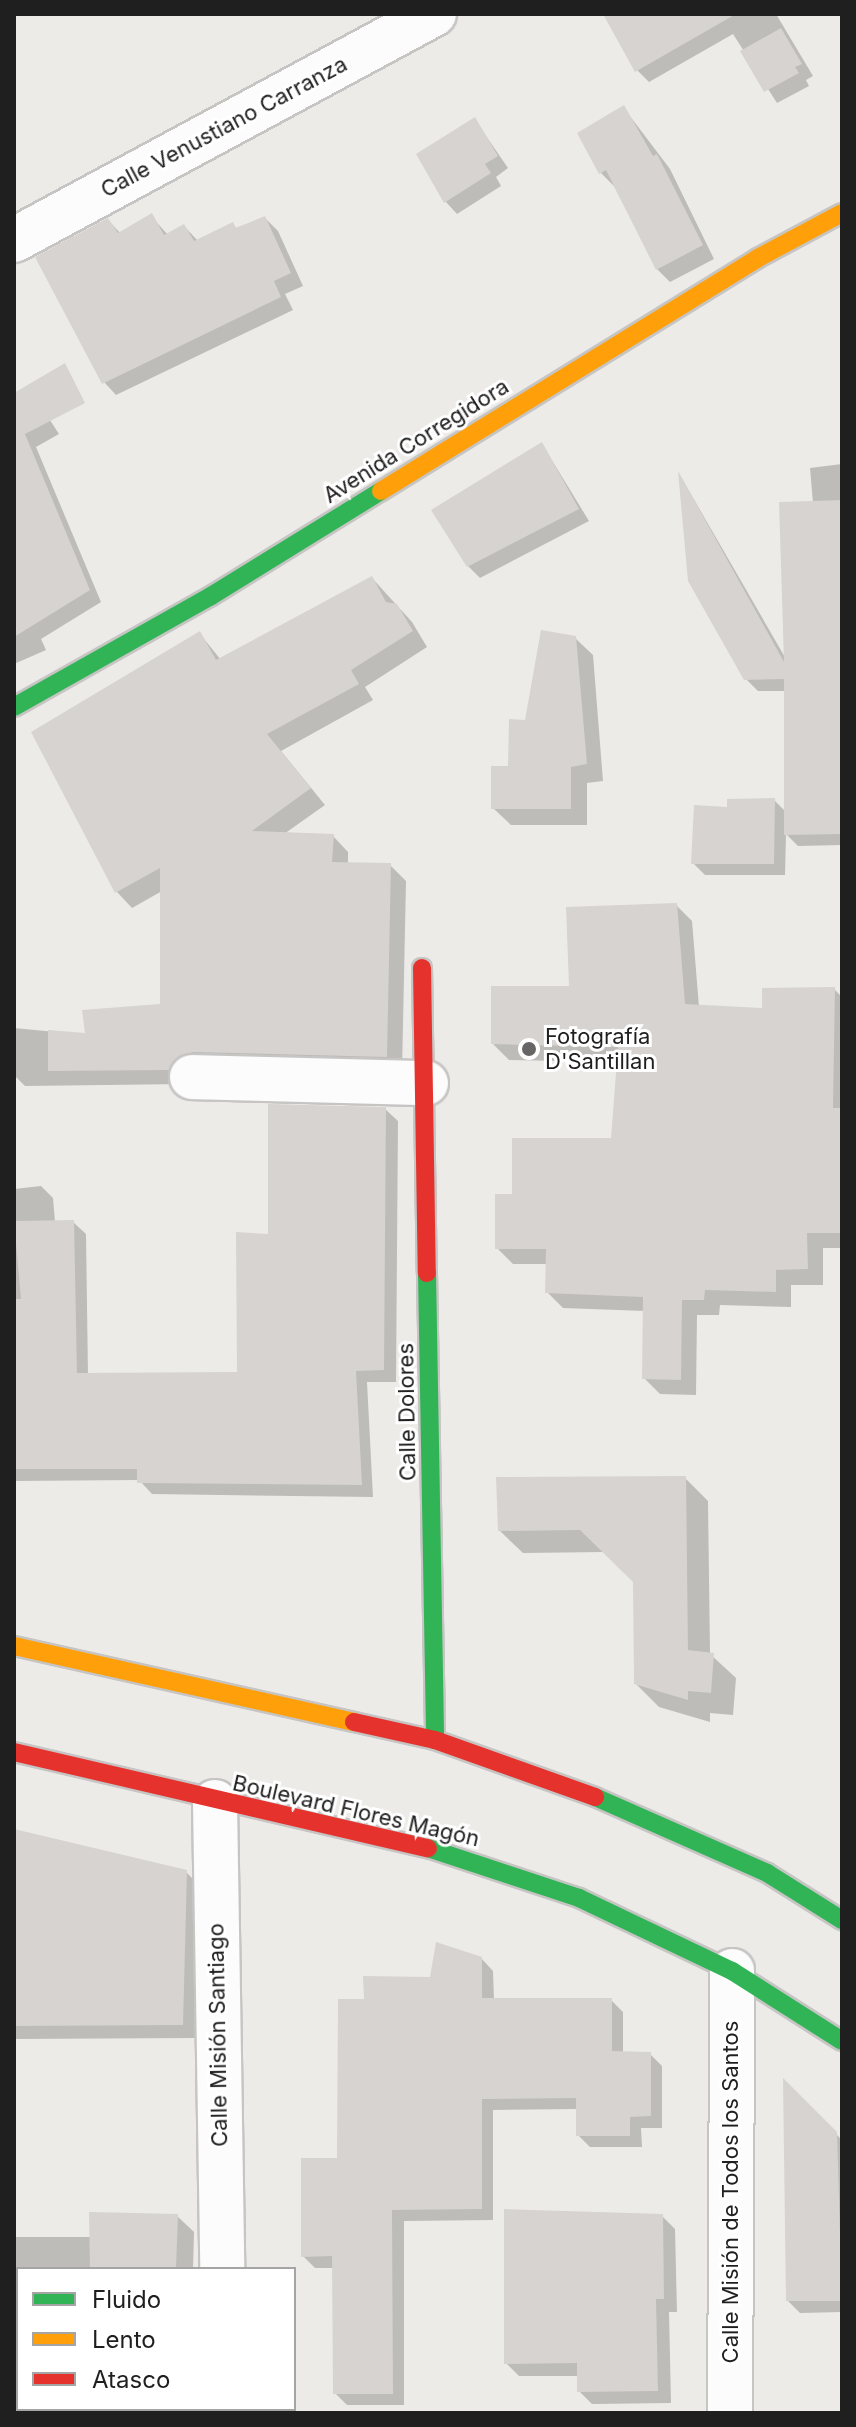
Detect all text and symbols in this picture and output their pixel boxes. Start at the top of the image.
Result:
street label: Calle Venustiano Carranza [96,51,352,203]
street label: Avenida Corregidora [318,373,514,509]
place label: Fotografía D'Santillan [545,1023,655,1074]
marker: Fotografía D'Santillan [520,1040,538,1058]
street label: Calle Dolores [393,1343,421,1481]
street label: Boulevard Flores Magón [230,1770,482,1852]
street label: Calle Misión Santiago [203,1923,233,2147]
street label: Calle Misión de Todos los Santos [718,2021,744,2363]
legend [16,2267,296,2411]
text: Fluido [92,2285,161,2314]
text: Lento [92,2325,156,2354]
text: Atasco [92,2365,170,2394]

